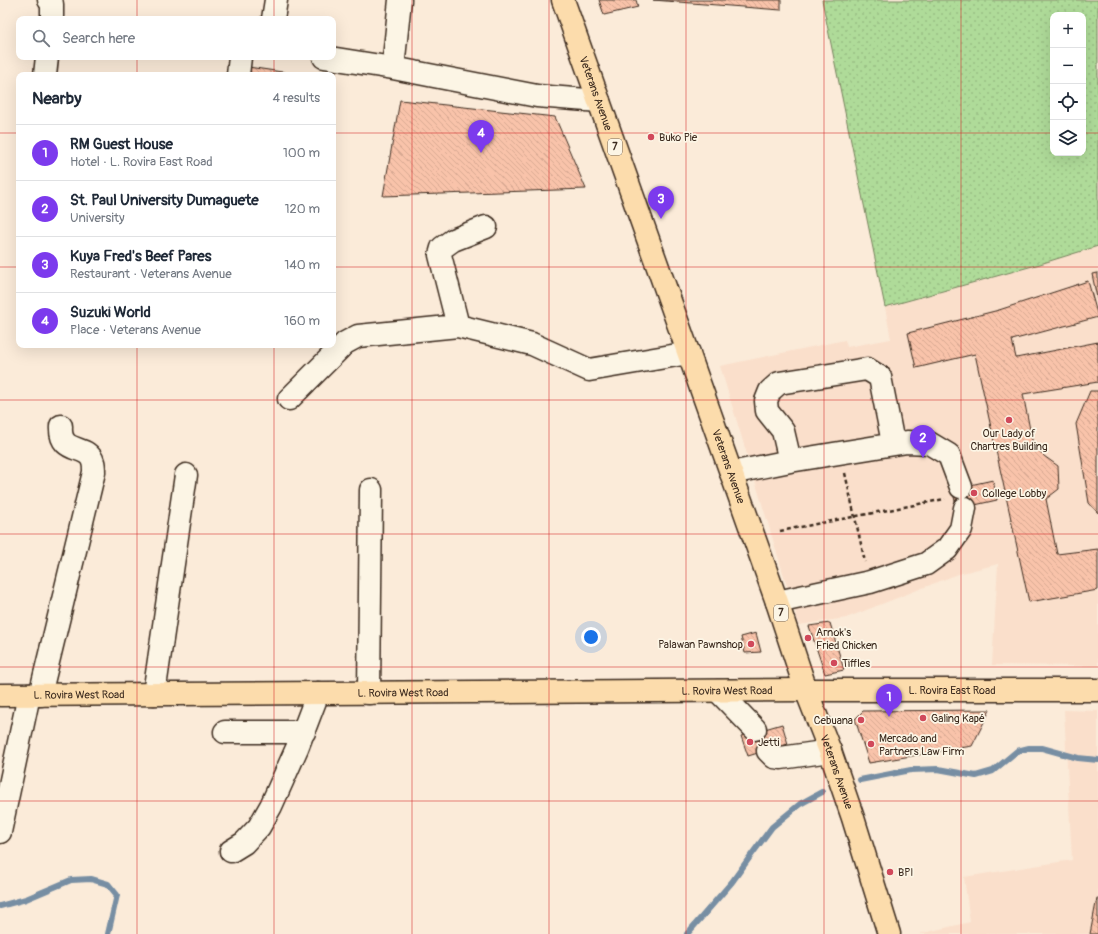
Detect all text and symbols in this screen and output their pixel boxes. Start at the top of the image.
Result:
map controls [1050,12,1086,156]
button: + [1050,12,1086,48]
search box [16,16,336,60]
icon: search [30,27,52,49]
text: Search here [62,29,135,48]
button: − [1050,48,1086,84]
street label: Veterans Avenue [577,54,616,133]
button: locate [1050,84,1086,120]
text: Nearby [32,88,81,109]
text: 4 results [273,90,320,106]
pin: 4 [468,120,494,153]
button: layers [1050,120,1086,156]
place label: Buko Pie [659,131,698,144]
marker: Buko Pie [646,132,656,142]
text: RM Guest House [70,135,173,154]
road number: 7 [608,139,622,155]
text: 1 [42,145,48,161]
text: 100 m [283,145,320,161]
text: Hotel · L. Rovira East Road [70,154,213,170]
pin: 3 [648,186,674,219]
text: St. Paul University Dumaguete [70,191,259,210]
text: 2 [41,201,49,217]
text: 120 m [284,201,320,217]
text: University [70,210,124,226]
text: Kuya Fred's Beef Pares [70,247,211,266]
text: 3 [41,257,49,273]
text: 140 m [284,257,320,273]
text: Restaurant · Veterans Avenue [70,266,232,282]
text: Suzuki World [70,303,151,322]
text: 4 [41,313,49,329]
text: 160 m [284,313,320,329]
text: Place · Veterans Avenue [70,322,201,338]
marker: Our Lady of Chartres Building [1004,415,1014,425]
pin: 2 [910,425,936,458]
place label: Our Lady of Chartres Building [970,427,1048,453]
street label: Veterans Avenue [710,428,748,506]
place label: College Lobby [982,487,1047,500]
marker: College Lobby [969,488,979,498]
road number: 7 [774,605,788,621]
place label: Arnok's Fried Chicken [816,626,877,652]
your location [581,627,601,647]
marker: Arnok's Fried Chicken [803,633,813,643]
place label: Palawan Pawnshop [658,638,743,651]
marker: Palawan Pawnshop [746,639,756,649]
place label: Tiffles [842,657,870,670]
marker: Tiffles [829,658,839,668]
street label: L. Rovira West Road [681,684,773,697]
pin: 1 [876,684,902,717]
street label: L. Rovira East Road [908,684,996,697]
street label: L. Rovira West Road [357,686,449,699]
street label: L. Rovira West Road [33,688,125,701]
place label: Galing Kapé [931,712,985,725]
marker: Galing Kapé [918,713,928,723]
place label: Cebuana [814,714,853,727]
marker: Cebuana [856,715,866,725]
place label: Mercado and Partners Law Firm [879,732,965,758]
street label: Veterans Avenue [818,733,856,811]
place label: Jetti [758,736,780,749]
marker: Jetti [745,737,755,747]
marker: Mercado and Partners Law Firm [866,739,876,749]
place label: BPI [898,866,913,879]
marker: BPI [885,867,895,877]

